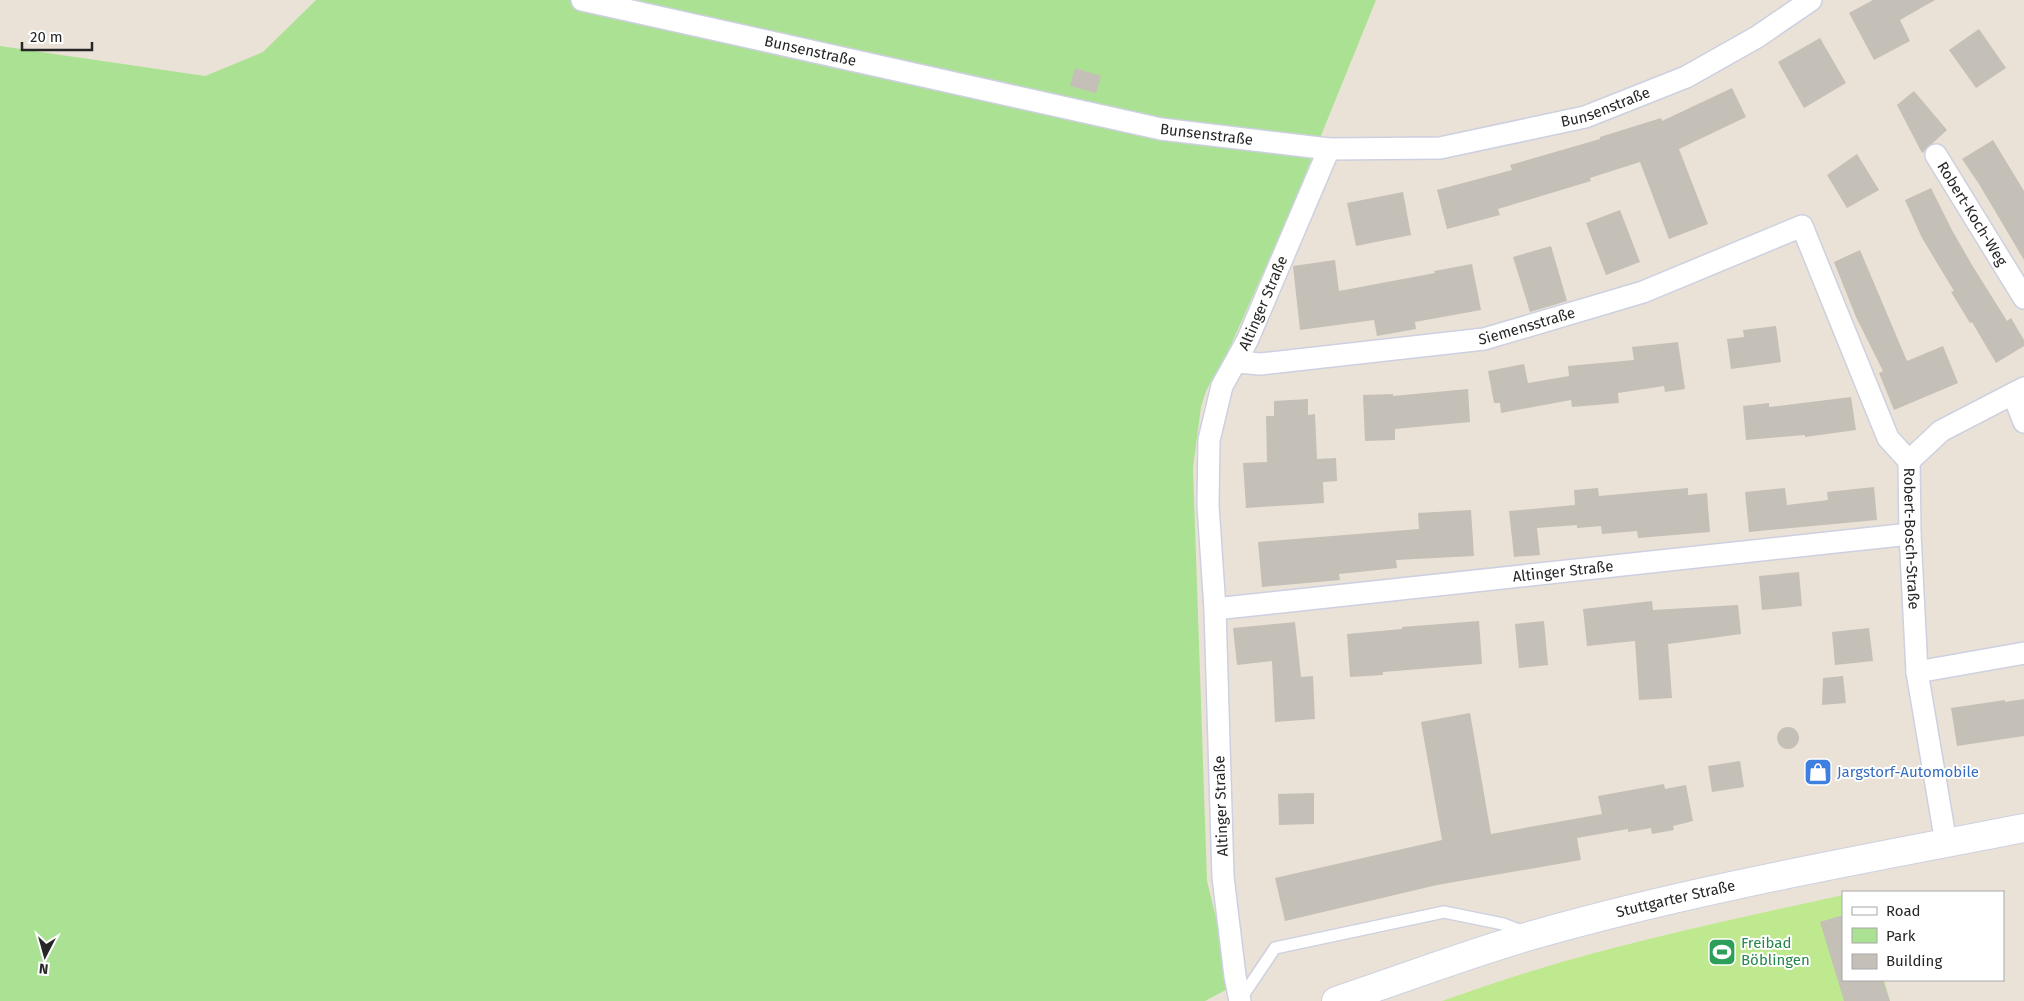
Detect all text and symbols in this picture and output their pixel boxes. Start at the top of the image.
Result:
scale bar [22,20,92,52]
text: 20 m [30,28,63,46]
street label: Bunsenstraße [763,32,858,70]
street label: Bunsenstraße [1559,83,1653,131]
street label: Bunsenstraße [1159,120,1254,149]
street label: Robert-Koch-Weg [1933,158,2011,269]
street label: Altinger Straße [1235,253,1291,353]
street label: Siemensstraße [1477,304,1577,349]
street label: Robert-Bosch-Straße [1900,468,1923,610]
street label: Altinger Straße [1512,557,1614,586]
street label: Altinger Straße [1210,755,1232,857]
shop icon: Jargstorf-Automobile [1803,757,1833,787]
place label: Jargstorf-Automobile [1837,763,1979,781]
street label: Stuttgarter Straße [1614,876,1737,921]
legend [1842,891,2004,981]
text: Road [1886,902,1921,920]
text: Park [1886,927,1916,945]
north arrow [20,931,70,981]
place label: Freibad Böblingen [1741,934,1810,969]
sports icon: Freibad Böblingen [1707,937,1737,967]
text: Building [1886,952,1942,970]
text: N [38,959,49,977]

